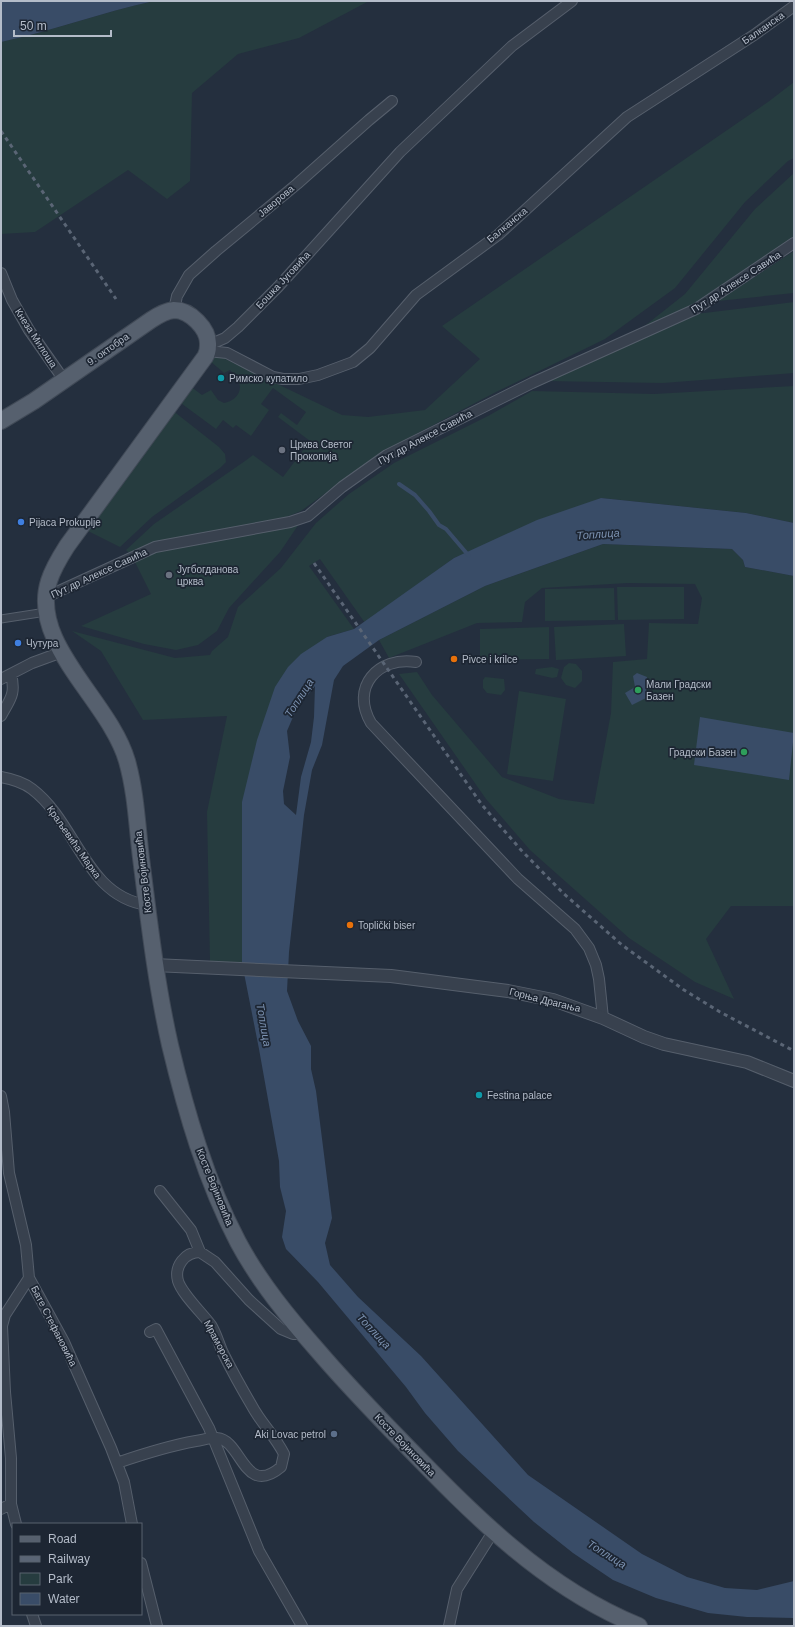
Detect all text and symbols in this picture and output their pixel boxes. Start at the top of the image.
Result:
street label: Балканска [740,9,786,46]
scale bar [14,12,111,38]
text: 50 m [20,19,47,33]
street label: Јаворова [256,183,296,219]
street label: Балканска [485,205,530,245]
street label: Бошка Југовића [254,249,313,311]
street label: Пут др Алексе Савића [689,249,783,315]
street label: Кнеза Милоша [13,306,60,370]
street label: 9. октобра [85,330,131,367]
marker: Римско купатило [216,373,226,383]
place label: Римско купатило [229,373,308,384]
street label: Пут др Алексе Савића [376,407,474,466]
place label: Црква Светог Прокопија [290,439,353,462]
marker: Црква Светог Прокопија [277,445,287,455]
marker: Pijaca Prokuplje [16,517,26,527]
place label: Pijaca Prokuplje [29,517,101,528]
water label: Топлица [576,527,620,541]
street label: Пут др Алексе Савића [49,546,149,600]
place label: Југбогданова црква [177,564,239,587]
marker: Југбогданова црква [164,570,174,580]
marker: Чутура [13,638,23,648]
place label: Чутура [26,638,59,649]
marker: Pivce i krilce [449,654,459,664]
place label: Pivce i krilce [462,654,518,665]
water label: Топлица [282,677,316,719]
place label: Мали Градски Базен [646,679,711,702]
marker: Мали Градски Базен [633,685,643,695]
place label: Градски Базен [669,747,736,758]
marker: Градски Базен [739,747,749,757]
street label: Краљевића Марка [45,804,103,881]
street label: Косте Војиновића [132,830,153,914]
marker: Toplički biser [345,920,355,930]
place label: Toplički biser [358,920,416,931]
street label: Горња Драгања [508,986,582,1014]
water label: Топлица [254,1003,274,1047]
marker: Festina palace [474,1090,484,1100]
place label: Festina palace [487,1090,552,1101]
street label: Косте Војиновића [194,1147,236,1228]
street label: Бате Стефановића [29,1284,79,1368]
water label: Топлица [355,1311,393,1351]
street label: Мраморска [202,1318,236,1370]
street label: Косте Војиновића [372,1412,438,1479]
place label: Aki Lovac petrol [255,1429,326,1440]
marker: Aki Lovac petrol [329,1429,339,1439]
legend [12,1523,142,1615]
text: Road [48,1532,77,1546]
water label: Топлица [585,1537,629,1571]
text: Railway [48,1552,90,1566]
text: Park [48,1572,74,1586]
text: Water [48,1592,80,1606]

